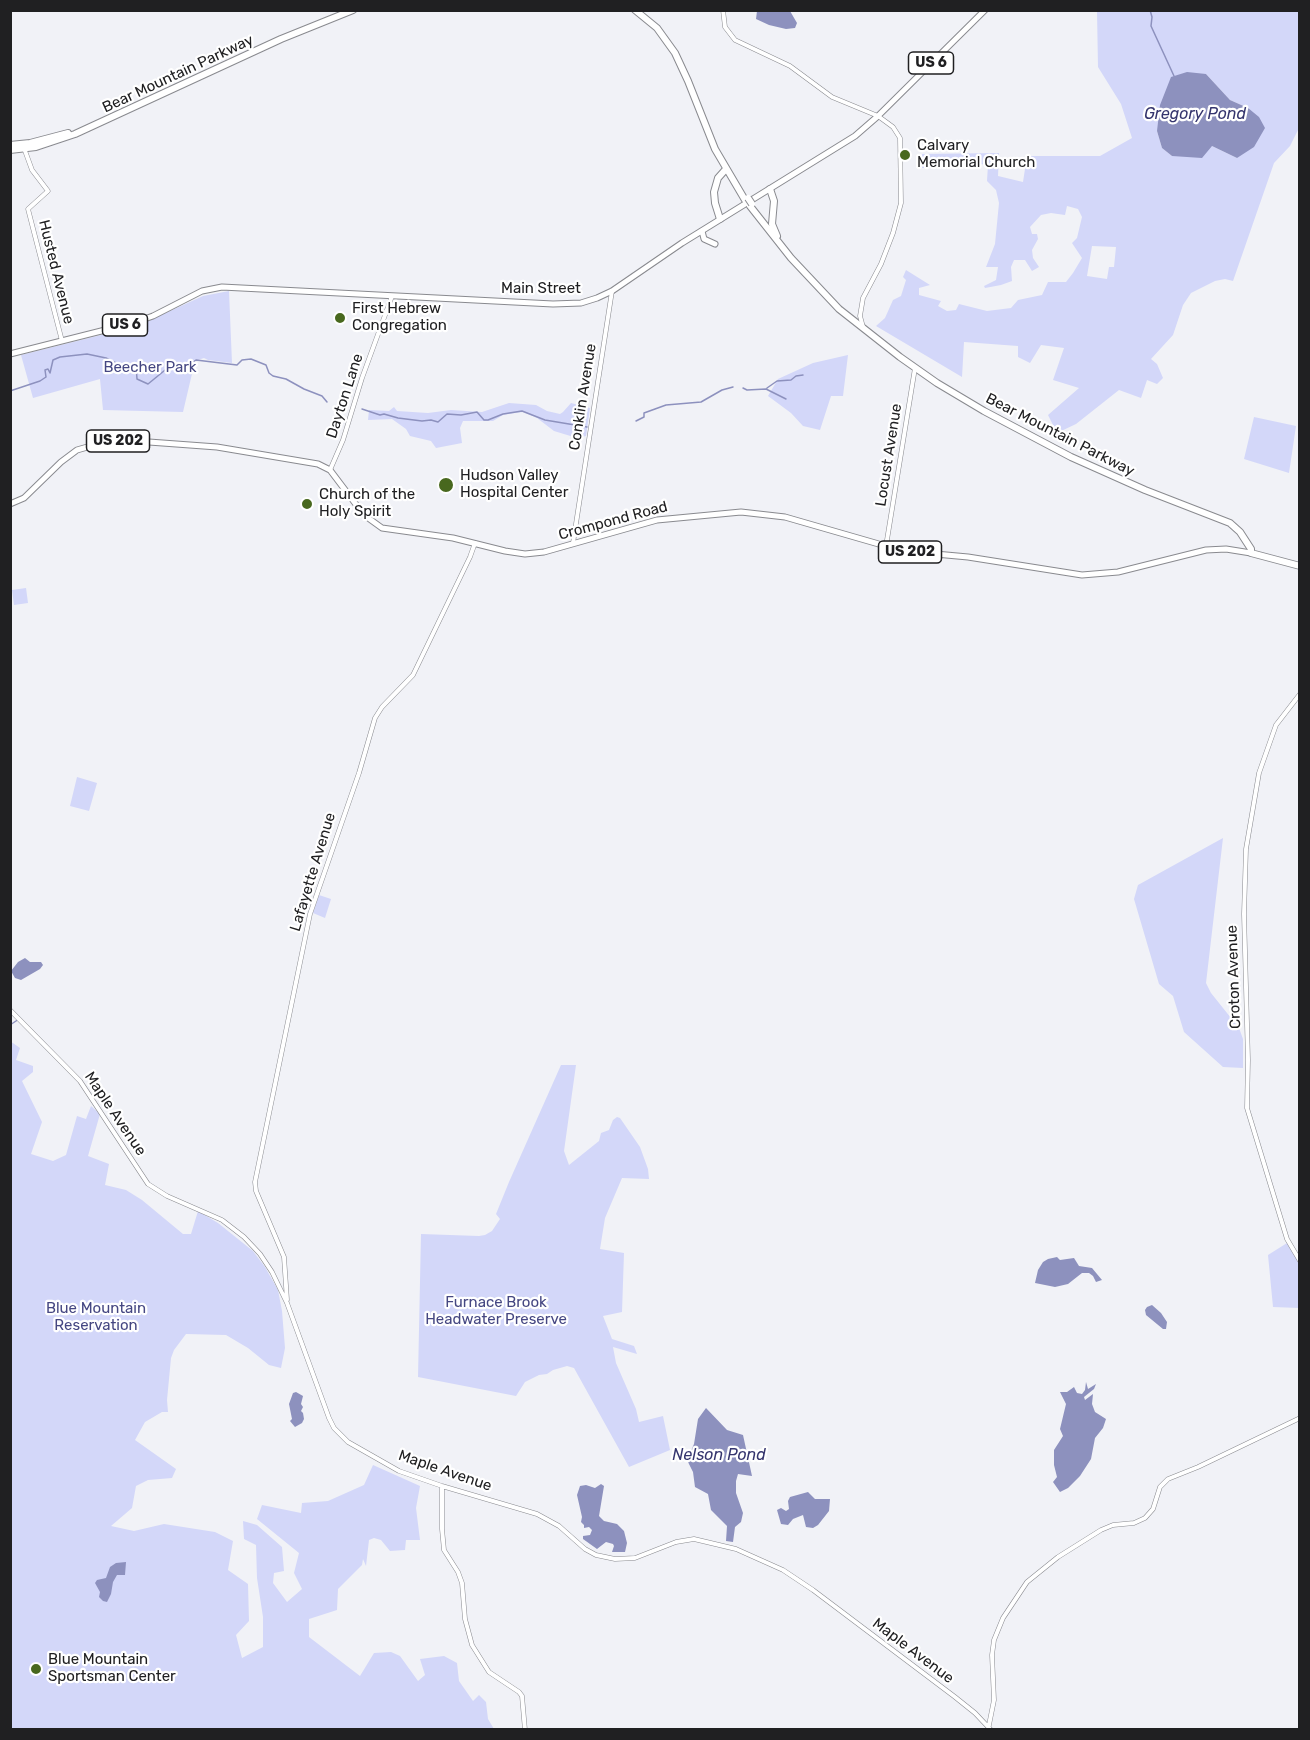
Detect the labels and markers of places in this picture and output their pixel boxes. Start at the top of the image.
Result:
place label: Calvary Memorial Church [917,137,1035,172]
marker: Calvary Memorial Church [898,148,912,162]
place label: First Hebrew Congregation [352,300,447,335]
marker: First Hebrew Congregation [333,311,347,325]
place label: Hudson Valley Hospital Center [460,467,568,502]
marker: Hudson Valley Hospital Center [437,476,455,494]
place label: Church of the Holy Spirit [319,486,415,521]
marker: Church of the Holy Spirit [300,497,314,511]
place label: Blue Mountain Sportsman Center [48,1651,176,1686]
marker: Blue Mountain Sportsman Center [29,1662,43,1676]

